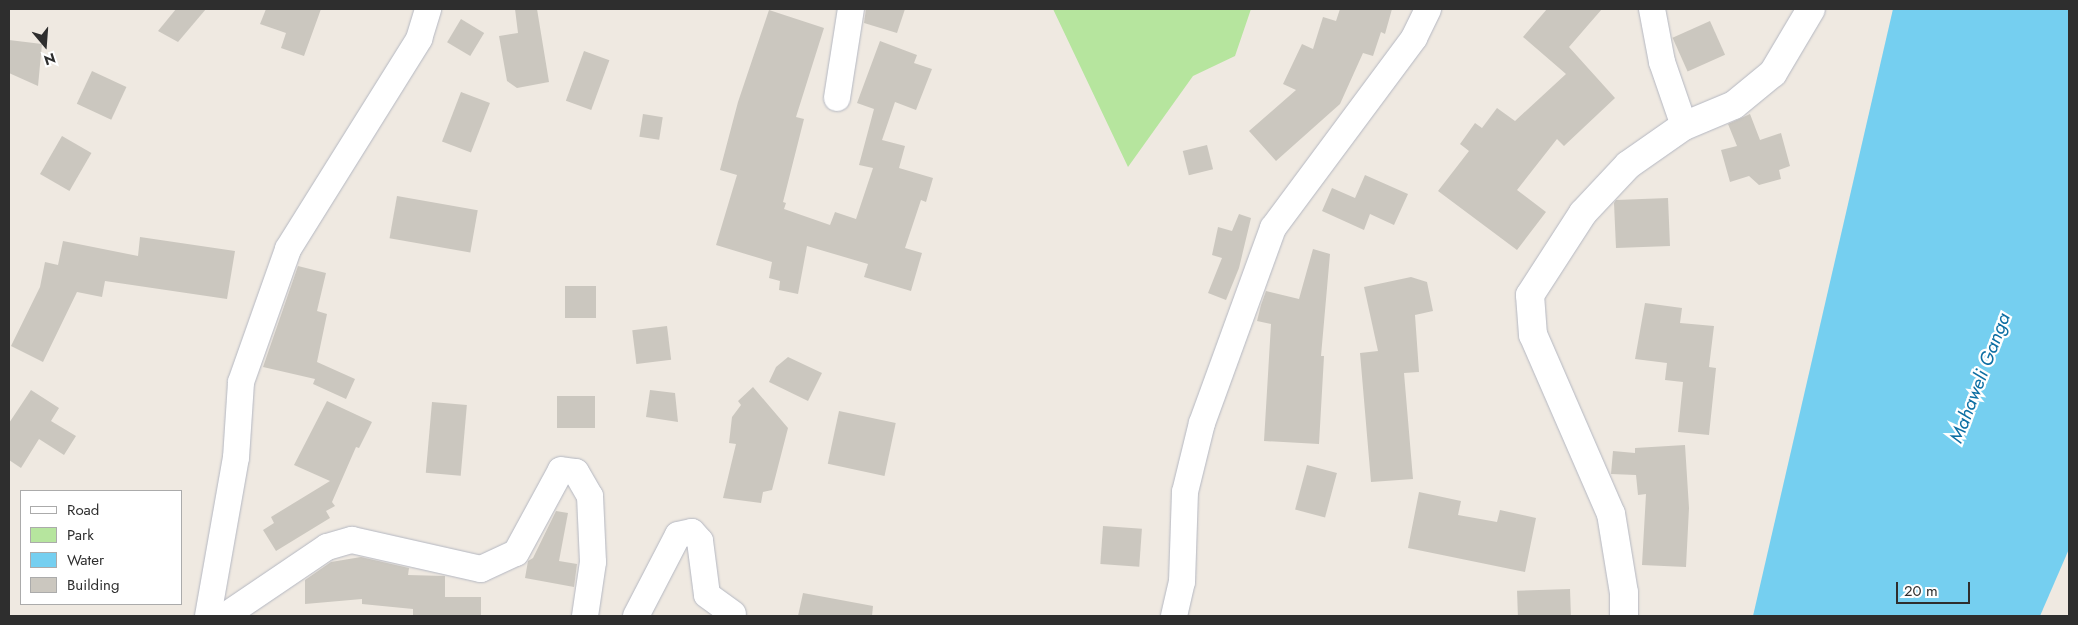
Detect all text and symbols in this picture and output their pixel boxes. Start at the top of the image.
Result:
north arrow [20,20,70,70]
text: N [41,48,58,70]
water label: Mahaweli Ganga [1945,310,2015,446]
legend [20,490,182,605]
text: Road [67,499,99,521]
text: Park [67,524,94,546]
text: Water [67,549,104,571]
scale bar [1898,572,1972,604]
text: Building [67,574,119,596]
text: 20 m [1904,580,1938,602]

